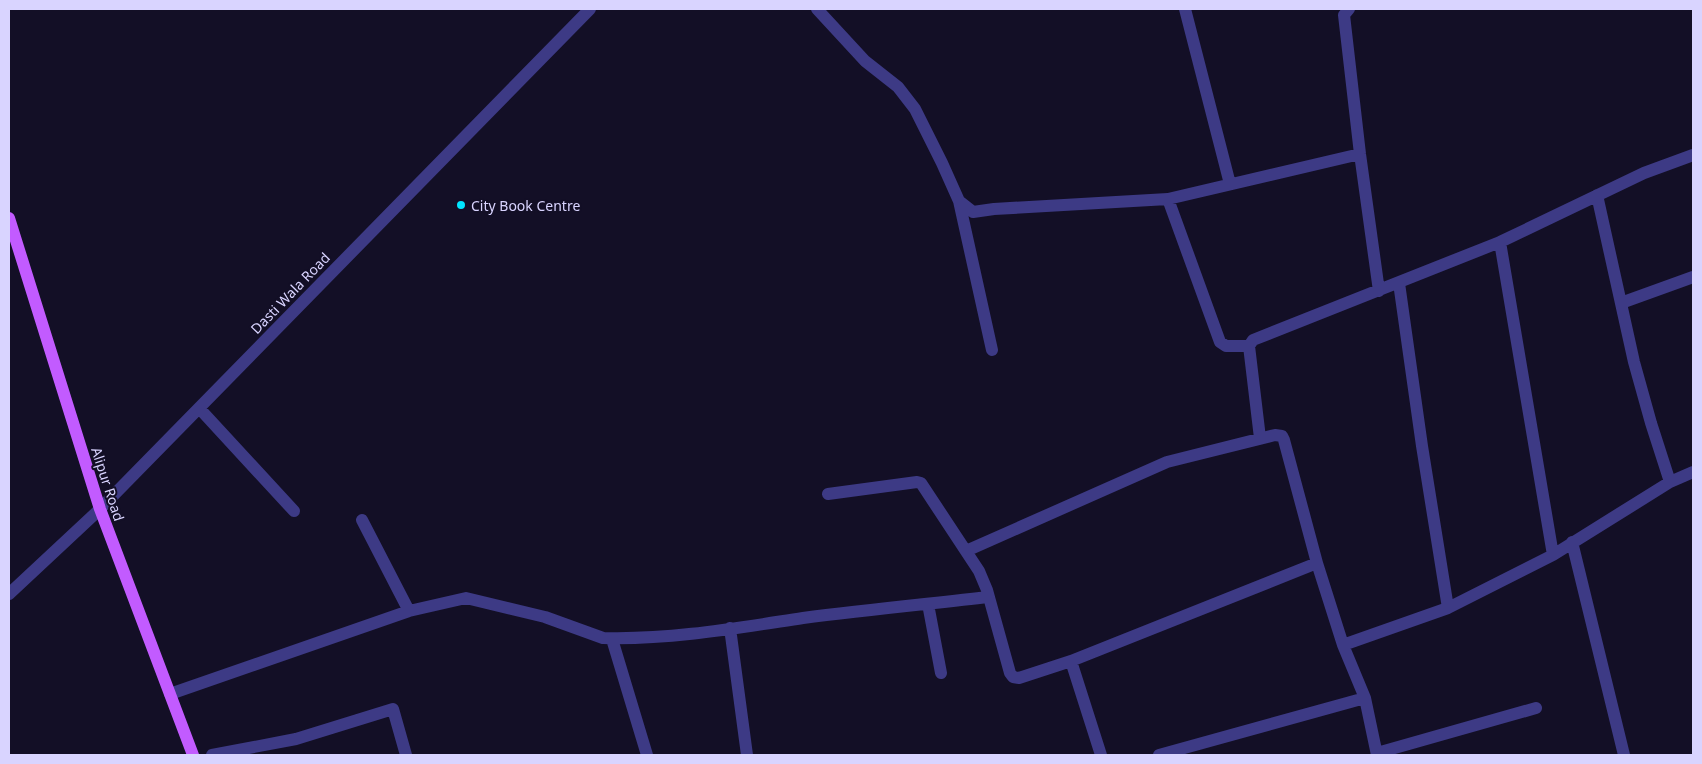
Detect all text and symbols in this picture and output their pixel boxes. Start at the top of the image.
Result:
place label: City Book Centre [471,196,580,215]
marker: City Book Centre [455,199,467,211]
street label: Dasti Wala Road [246,248,334,338]
street label: Alipur Road [87,445,129,523]

